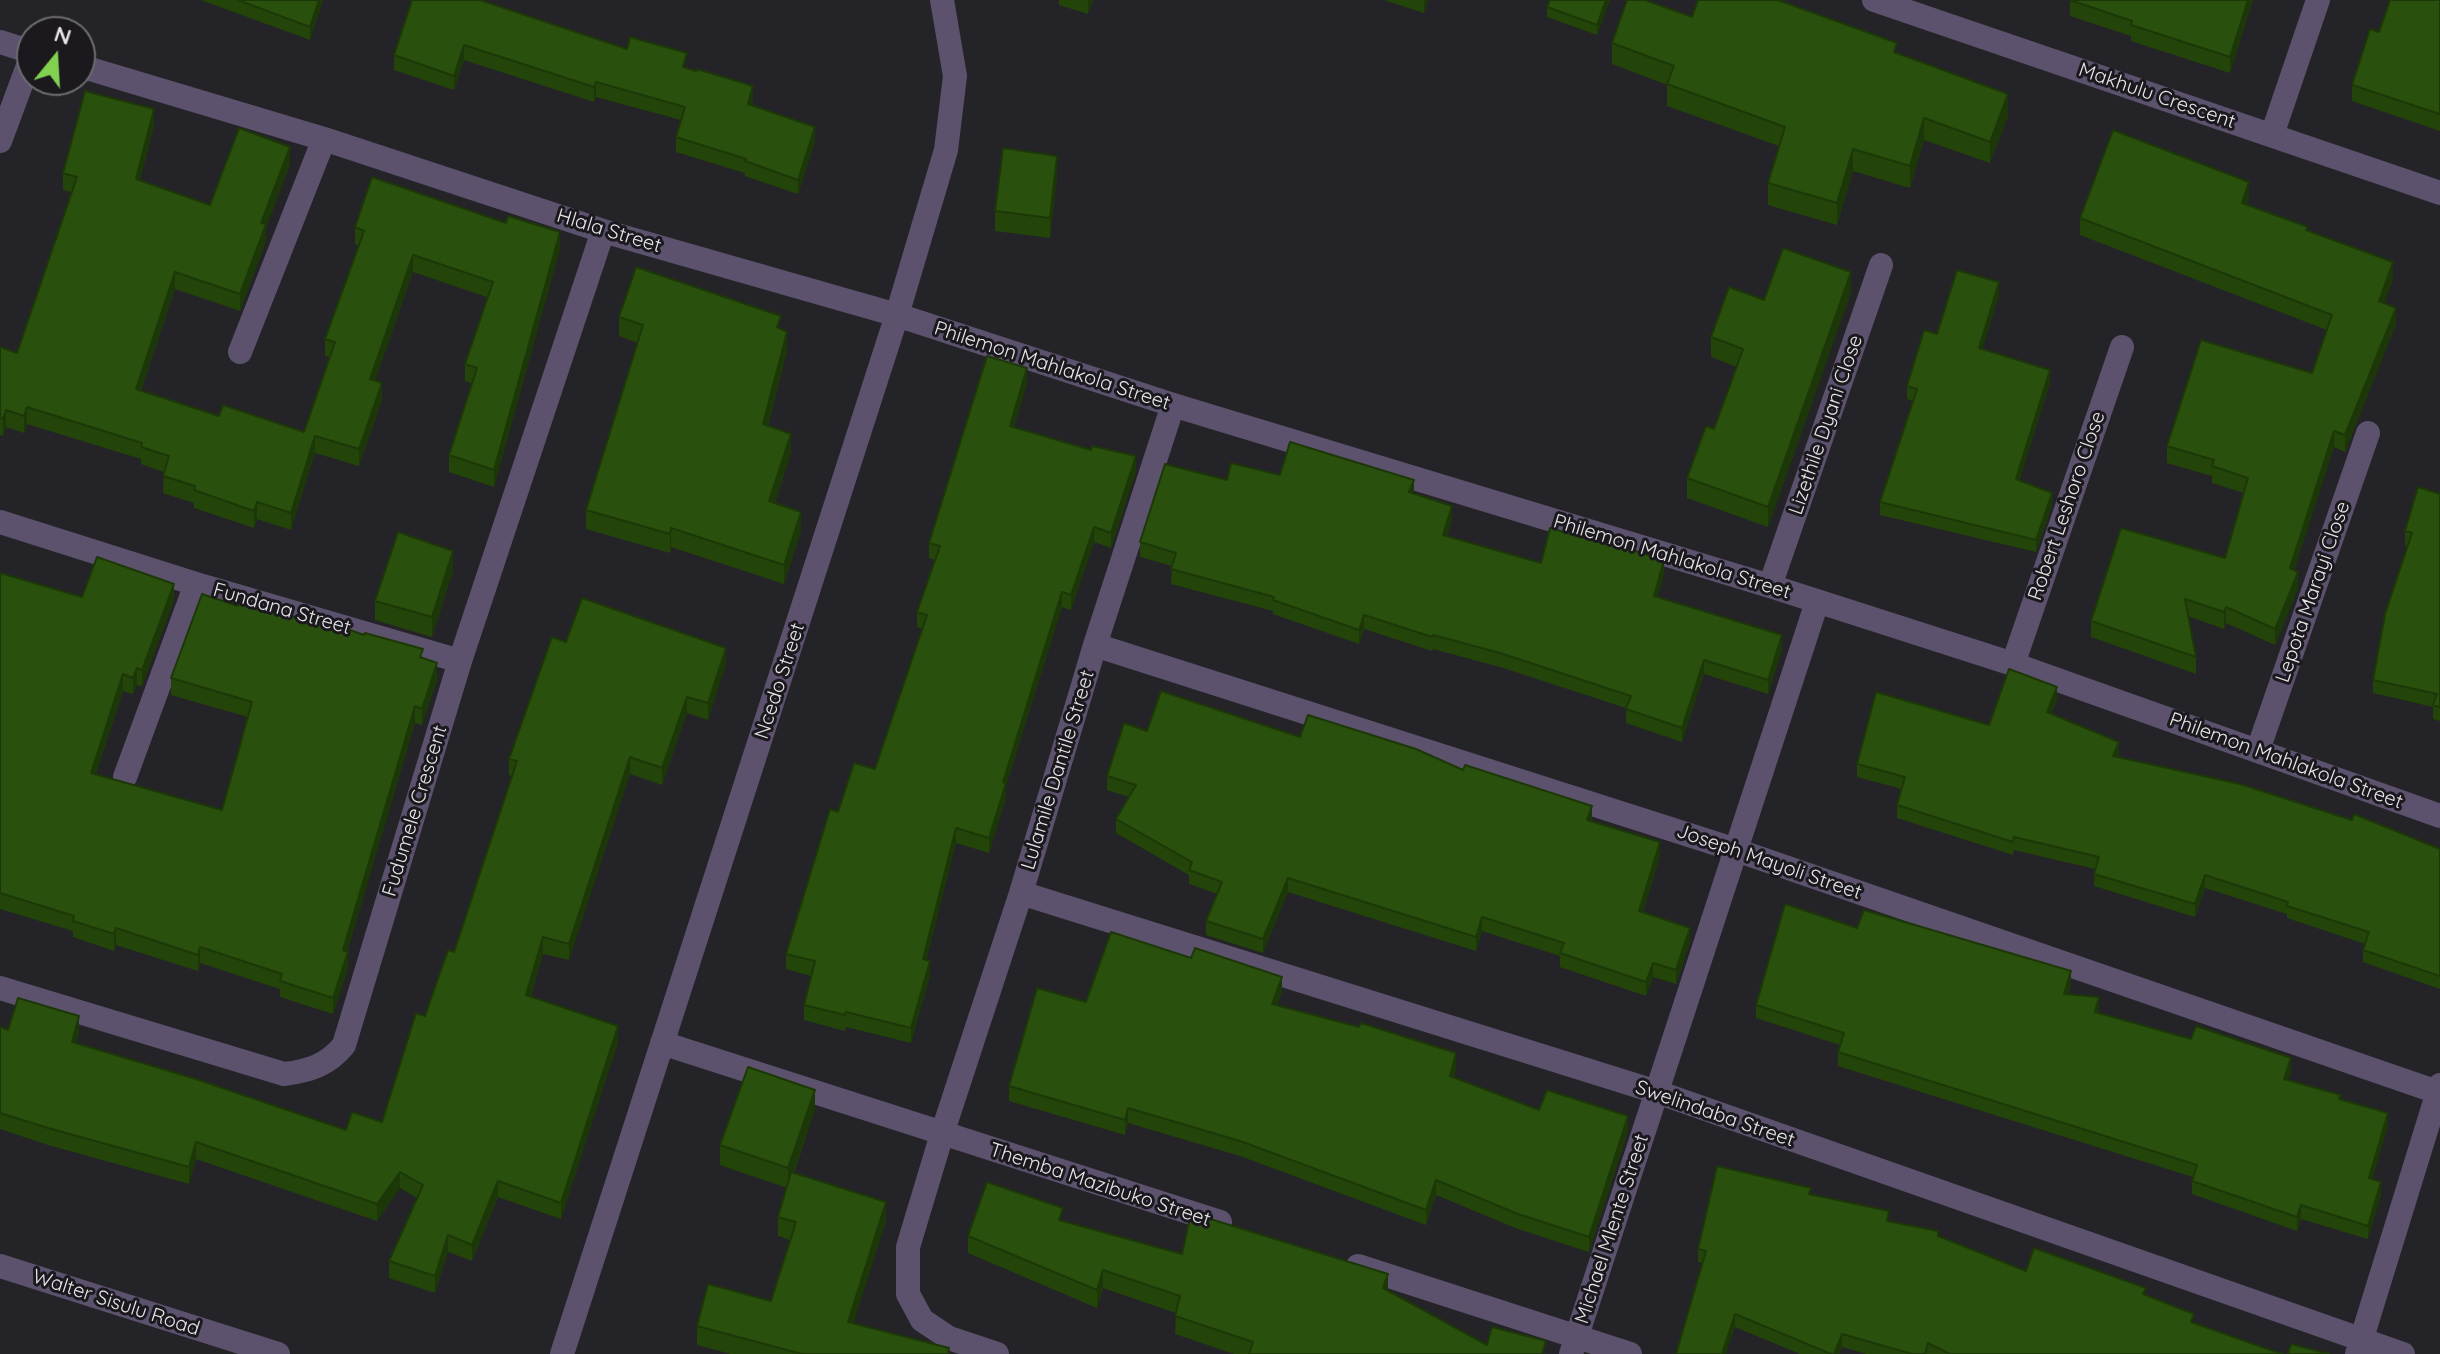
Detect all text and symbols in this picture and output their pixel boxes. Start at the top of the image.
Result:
north arrow [16,16,96,96]
text: N [51,19,75,51]
street label: Makhulu Crescent [2075,58,2239,134]
street label: Hlala Street [554,204,664,258]
street label: Philemon Mahlakola Street [931,316,1173,416]
street label: Lizethile Dyani Close [1784,332,1868,518]
street label: Robert Leshoro Close [2023,408,2111,604]
street label: Lepota Marayi Close [2271,498,2355,686]
street label: Philemon Mahlakola Street [1551,509,1793,605]
street label: Fundana Street [210,578,354,640]
street label: Ncedo Street [750,620,810,742]
street label: Lulamile Dantile Street [1016,667,1100,873]
street label: Philemon Mahlakola Street [2166,708,2406,814]
street label: Fudumele Crescent [378,722,452,900]
street label: Joseph Mayoli Street [1673,819,1865,905]
street label: Swelindaba Street [1632,1076,1798,1152]
street label: Michael Mlente Street [1570,1131,1654,1327]
street label: Themba Mazibuko Street [986,1138,1214,1232]
street label: Walter Sisulu Road [29,1265,203,1341]

